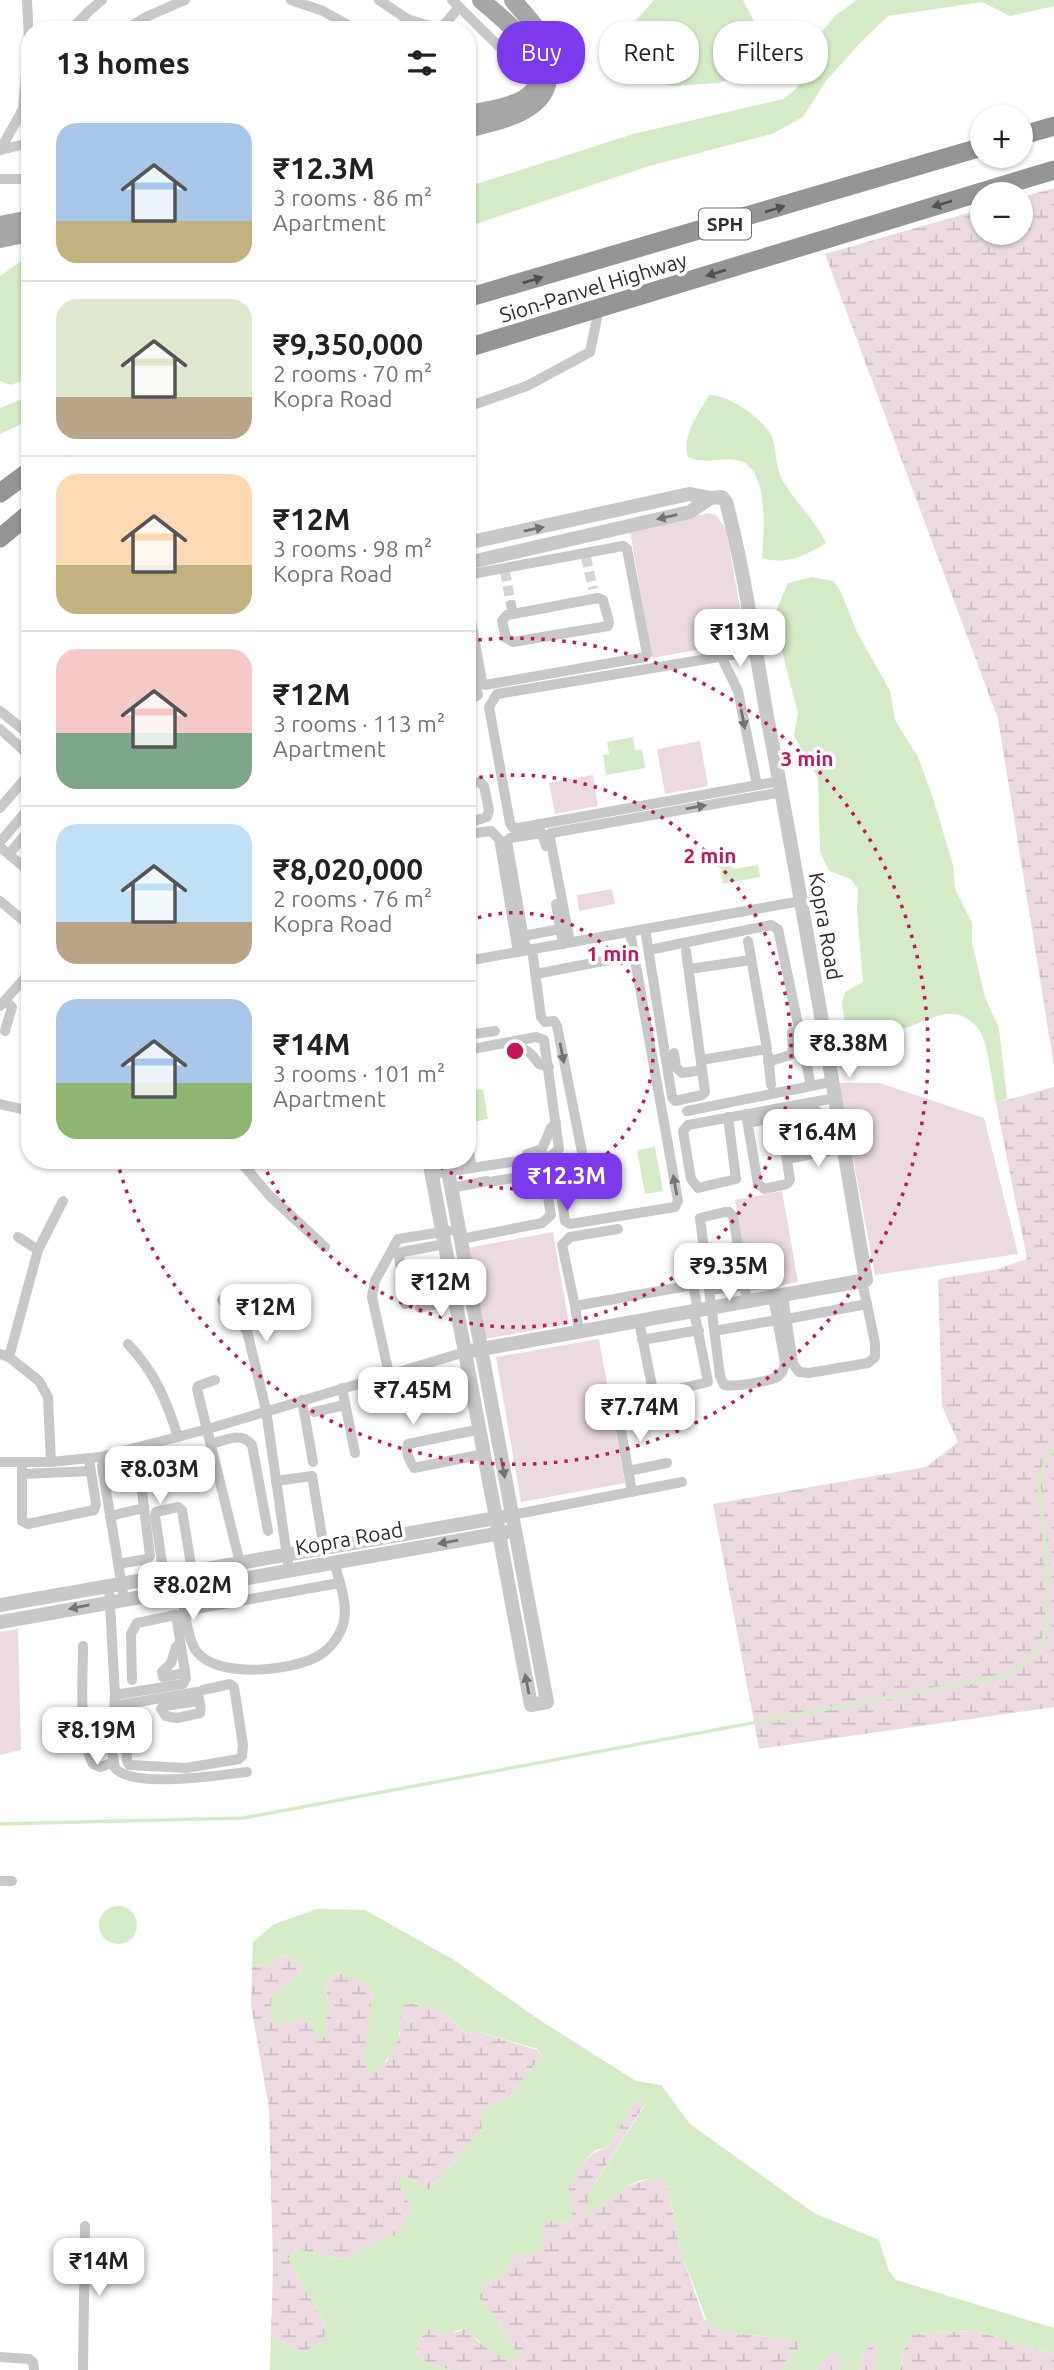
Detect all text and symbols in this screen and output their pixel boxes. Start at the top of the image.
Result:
chip: Buy [497,21,585,84]
chip: Rent [599,21,699,84]
chip: Filters [713,21,828,84]
icon: filters [403,44,441,82]
text: 13 homes [56,46,190,80]
map controls [970,105,1033,245]
button: + [970,105,1033,168]
icon: home [112,151,196,235]
text: ₹12.3M [273,151,375,185]
button: − [970,182,1033,245]
text: 3 rooms · 86 m² [273,185,432,210]
one-way arrow [931,200,952,210]
one-way arrow [764,203,785,213]
road number: SPH [699,208,751,240]
text: Apartment [273,210,386,235]
street label: Sion-Panvel Highway [496,247,690,327]
one-way arrow [706,269,727,279]
one-way arrow [523,275,544,285]
icon: home [112,327,196,411]
text: ₹9,350,000 [273,327,423,361]
text: 2 rooms · 70 m² [273,361,432,386]
text: Kopra Road [273,386,392,411]
icon: home [112,502,196,586]
text: ₹12M [273,502,350,536]
one-way arrow [656,512,678,523]
one-way arrow [523,523,545,534]
text: 3 rooms · 98 m² [273,536,432,561]
text: Kopra Road [273,561,392,586]
pin: ₹13M [699,610,781,669]
text: ₹13M [710,619,770,644]
icon: home [112,677,196,761]
text: ₹12M [273,677,350,711]
one-way arrow [738,708,749,730]
text: 3 rooms · 113 m² [273,711,445,736]
text: Apartment [273,736,386,761]
text: 3 min [780,746,834,770]
one-way arrow [685,801,707,812]
text: 2 min [683,843,737,867]
icon: home [112,852,196,936]
text: ₹8,020,000 [273,852,423,886]
street label: Kopra Road [805,870,847,982]
text: 2 rooms · 76 m² [273,886,432,911]
text: Kopra Road [273,911,392,936]
text: 1 min [586,941,640,965]
pin: ₹8.38M [792,1020,906,1080]
icon: home [112,1027,196,1111]
text: ₹14M [273,1027,350,1061]
text: ₹8.38M [810,1030,888,1055]
centre of rings [503,1039,527,1063]
one-way arrow [557,1042,568,1064]
text: 3 rooms · 101 m² [273,1061,445,1086]
text: Apartment [273,1086,386,1111]
pin: ₹16.4M [761,1110,875,1169]
text: ₹16.4M [779,1119,857,1144]
pin: ₹12.3M [510,1154,624,1213]
text: ₹12.3M [528,1163,606,1188]
one-way arrow [669,1174,680,1196]
pin: ₹9.35M [672,1244,786,1303]
text: ₹9.35M [690,1253,768,1278]
pin: ₹12M [400,1260,482,1319]
text: ₹12M [411,1269,471,1294]
pin: ₹12M [225,1284,307,1344]
text: ₹12M [236,1294,296,1319]
pin: ₹7.45M [356,1368,470,1427]
text: ₹7.45M [374,1377,452,1402]
pin: ₹7.74M [583,1384,697,1444]
text: ₹7.74M [601,1394,679,1419]
pin: ₹8.03M [103,1446,217,1506]
text: ₹8.03M [121,1456,199,1481]
one-way arrow [498,1457,509,1479]
street label: Kopra Road [293,1517,405,1559]
one-way arrow [437,1537,459,1548]
pin: ₹8.02M [136,1562,250,1622]
text: ₹8.02M [154,1572,232,1597]
one-way arrow [68,1602,90,1613]
one-way arrow [521,1673,532,1695]
pin: ₹8.19M [40,1708,154,1767]
text: ₹8.19M [58,1717,136,1742]
pin: ₹14M [58,2238,140,2298]
text: ₹14M [69,2248,129,2273]

